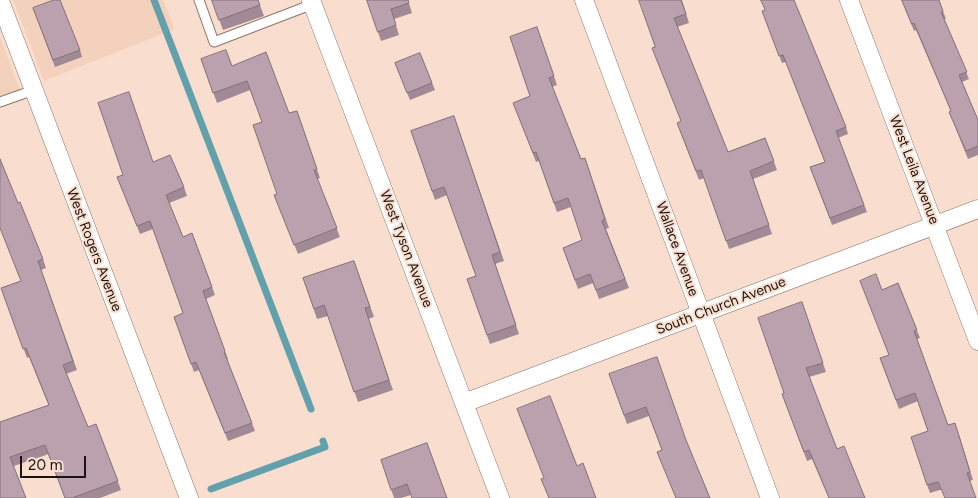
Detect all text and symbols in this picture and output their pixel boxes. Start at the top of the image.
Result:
street label: West Leila Avenue [886,113,942,227]
street label: West Rogers Avenue [63,186,125,314]
street label: West Tyson Avenue [376,188,436,310]
street label: Wallace Avenue [652,199,702,299]
street label: South Church Avenue [654,273,788,339]
scale bar [22,446,89,478]
text: 20 m [28,456,62,474]

